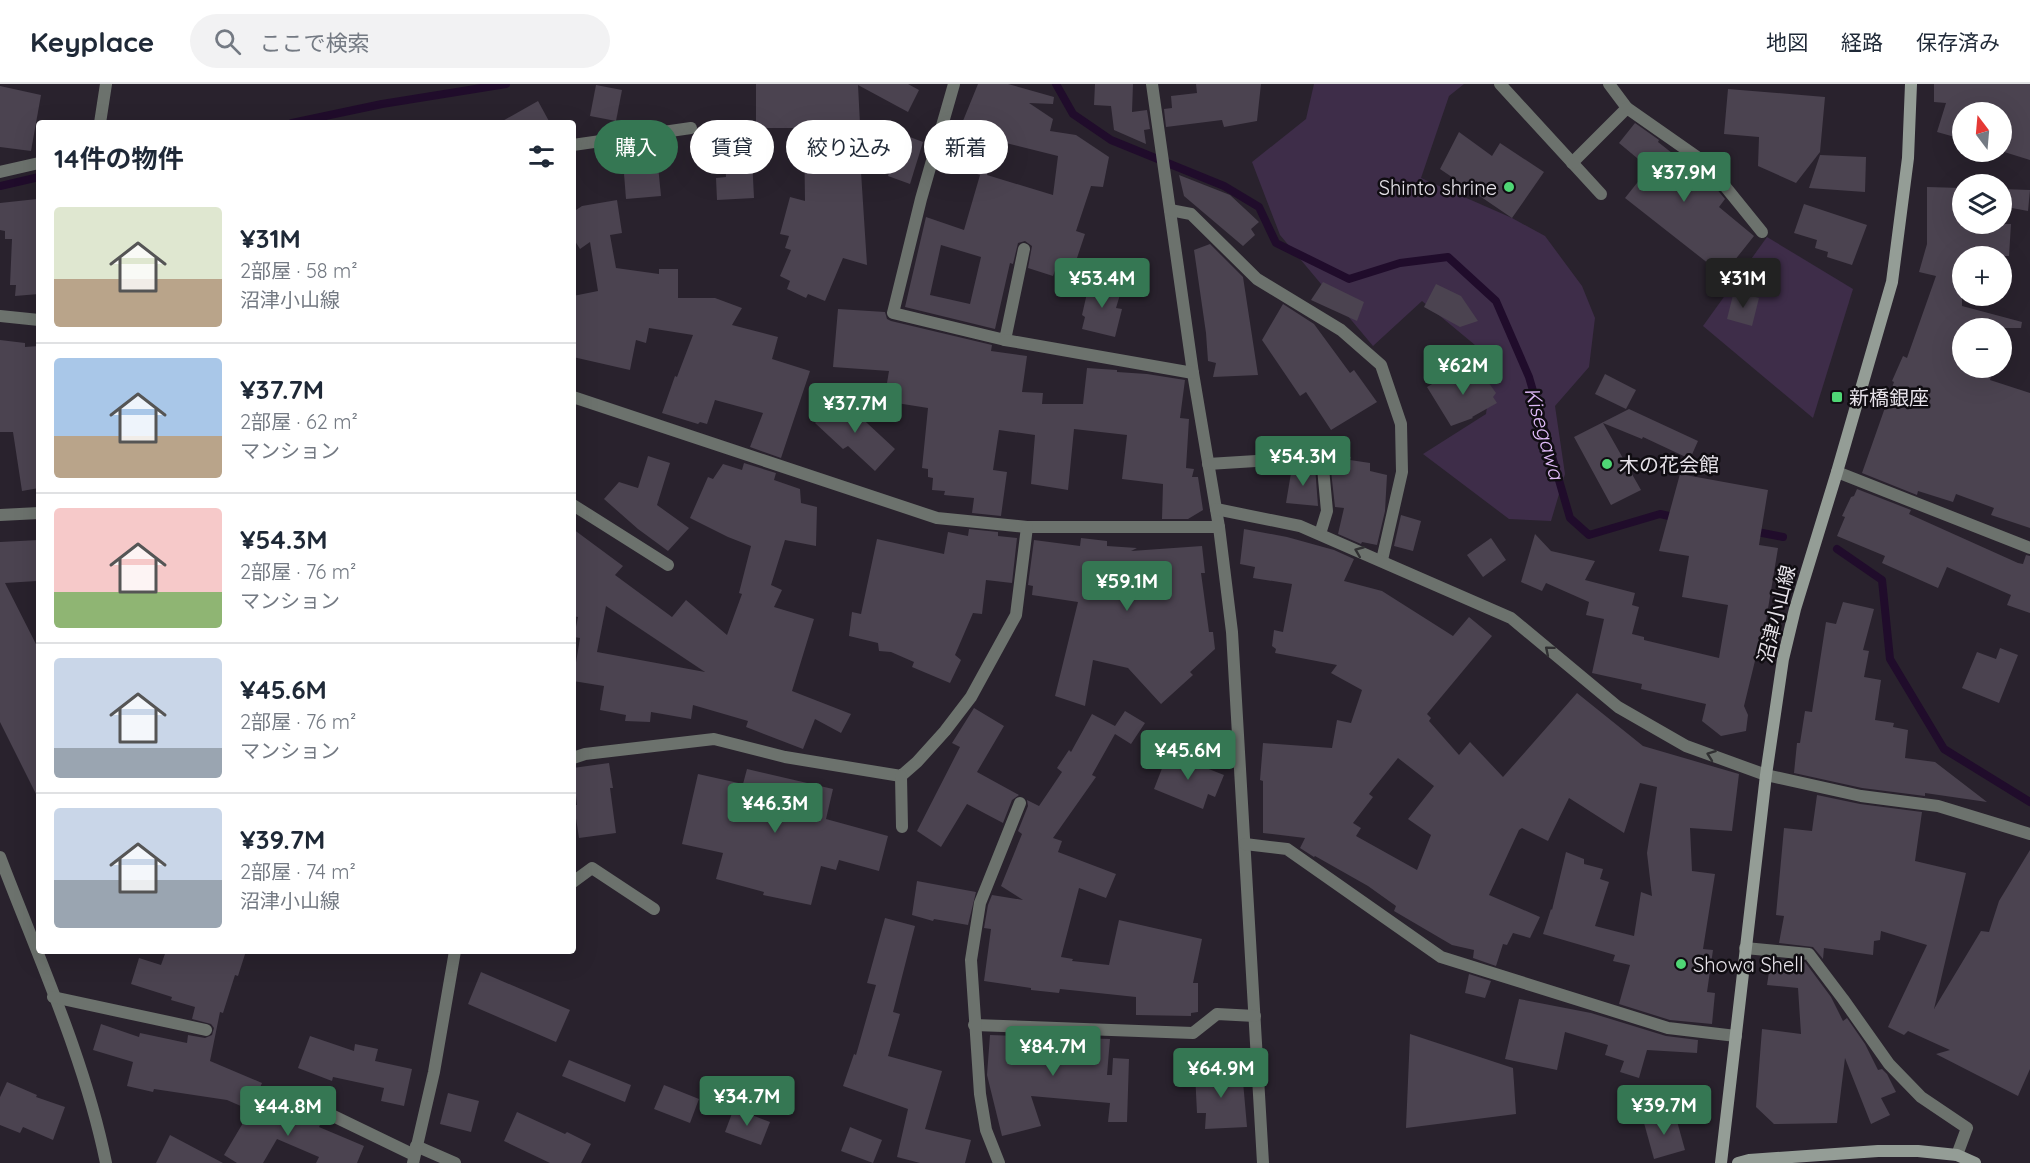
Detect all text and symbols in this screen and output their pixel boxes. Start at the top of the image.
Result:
search box [190,14,610,68]
text: Keyplace [30,24,154,59]
icon: search [211,25,244,58]
text: ここで検索 [259,29,369,57]
text: 地図 [1766,29,1808,55]
text: 経路 [1841,29,1883,55]
text: 保存済み [1916,29,2000,55]
north arrow [1952,102,2012,162]
map controls [1952,102,2012,378]
chip: 購入 [594,120,678,174]
chip: 賃貸 [690,120,774,174]
chip: 絞り込み [786,120,912,174]
chip: 新着 [924,120,1008,174]
icon: filters [525,140,558,173]
text: 14件の物件 [54,142,183,175]
pin: ¥37.9M [1635,152,1733,203]
text: ¥37.9M [1652,159,1716,184]
button: layers [1952,174,2012,234]
place label: Shinto shrine [1379,175,1497,200]
marker: Shinto shrine [1502,180,1516,194]
text: ¥31M [240,222,301,255]
icon: home [102,231,174,303]
button: + [1952,246,2012,306]
text: 2部屋 · 58 m² [240,258,358,283]
pin: ¥53.4M [1053,258,1151,309]
pin: ¥31M [1707,258,1779,309]
text: ¥53.4M [1069,265,1135,290]
text: ¥31M [1720,265,1766,290]
text: 沼津小山線 [240,287,340,312]
button: − [1952,318,2012,378]
pin: ¥62M [1427,345,1499,396]
text: ¥62M [1438,352,1488,377]
text: ¥37.7M [240,373,324,406]
icon: home [102,382,174,454]
pin: ¥37.7M [806,383,904,434]
water label: Kisegawa [1519,384,1571,483]
place label: 新橋銀座 [1849,385,1929,410]
text: ¥37.7M [823,390,887,415]
marker: 新橋銀座 [1830,390,1844,404]
text: 2部屋 · 62 m² [240,409,358,434]
pin: ¥54.3M [1254,436,1352,487]
text: マンション [240,438,340,463]
text: ¥54.3M [1269,443,1337,468]
place label: 木の花会館 [1619,452,1719,477]
marker: 木の花会館 [1600,457,1614,471]
text: ¥54.3M [240,523,328,556]
icon: home [102,532,174,604]
one-way arrow [1354,546,1365,558]
text: 2部屋 · 76 m² [240,559,356,584]
pin: ¥59.1M [1078,561,1176,612]
street label: 沼津小山線 [1752,562,1800,666]
text: ¥59.1M [1096,568,1158,593]
text: マンション [240,588,340,613]
one-way arrow [1545,646,1556,657]
text: ¥45.6M [240,673,327,706]
icon: home [102,682,174,754]
text: 2部屋 · 76 m² [240,709,356,734]
pin: ¥45.6M [1139,730,1237,781]
text: ¥45.6M [1155,737,1221,762]
text: マンション [240,738,340,763]
one-way arrow [1706,750,1717,763]
pin: ¥46.3M [726,783,824,834]
text: ¥46.3M [742,790,808,815]
text: ¥39.7M [240,823,325,856]
icon: home [102,832,174,904]
text: 2部屋 · 74 m² [240,859,356,884]
text: 沼津小山線 [240,888,340,913]
place label: Showa Shell [1693,952,1803,977]
marker: Showa Shell [1674,957,1688,971]
pin: ¥84.7M [1004,1026,1102,1077]
text: ¥84.7M [1020,1033,1086,1058]
pin: ¥64.9M [1172,1048,1270,1099]
text: ¥64.9M [1187,1055,1255,1080]
pin: ¥34.7M [698,1076,796,1127]
text: ¥34.7M [714,1083,780,1108]
pin: ¥39.7M [1615,1085,1713,1136]
pin: ¥44.8M [239,1086,337,1137]
text: ¥39.7M [1631,1092,1697,1117]
text: ¥44.8M [254,1093,322,1118]

